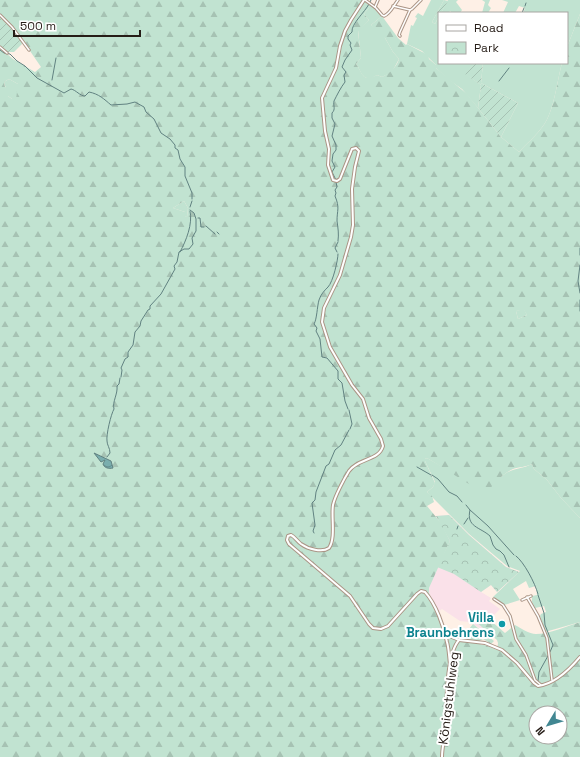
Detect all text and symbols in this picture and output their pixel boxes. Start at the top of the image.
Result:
scale bar [14,12,140,38]
legend [438,12,568,64]
text: 500 m [20,18,56,34]
text: Road [474,20,503,36]
text: Park [474,40,499,56]
place label: Villa Braunbehrens [406,609,494,641]
marker: Villa Braunbehrens [497,619,507,629]
street label: Königstuhlweg [434,651,463,745]
north arrow [528,705,568,745]
text: N [532,724,548,738]

